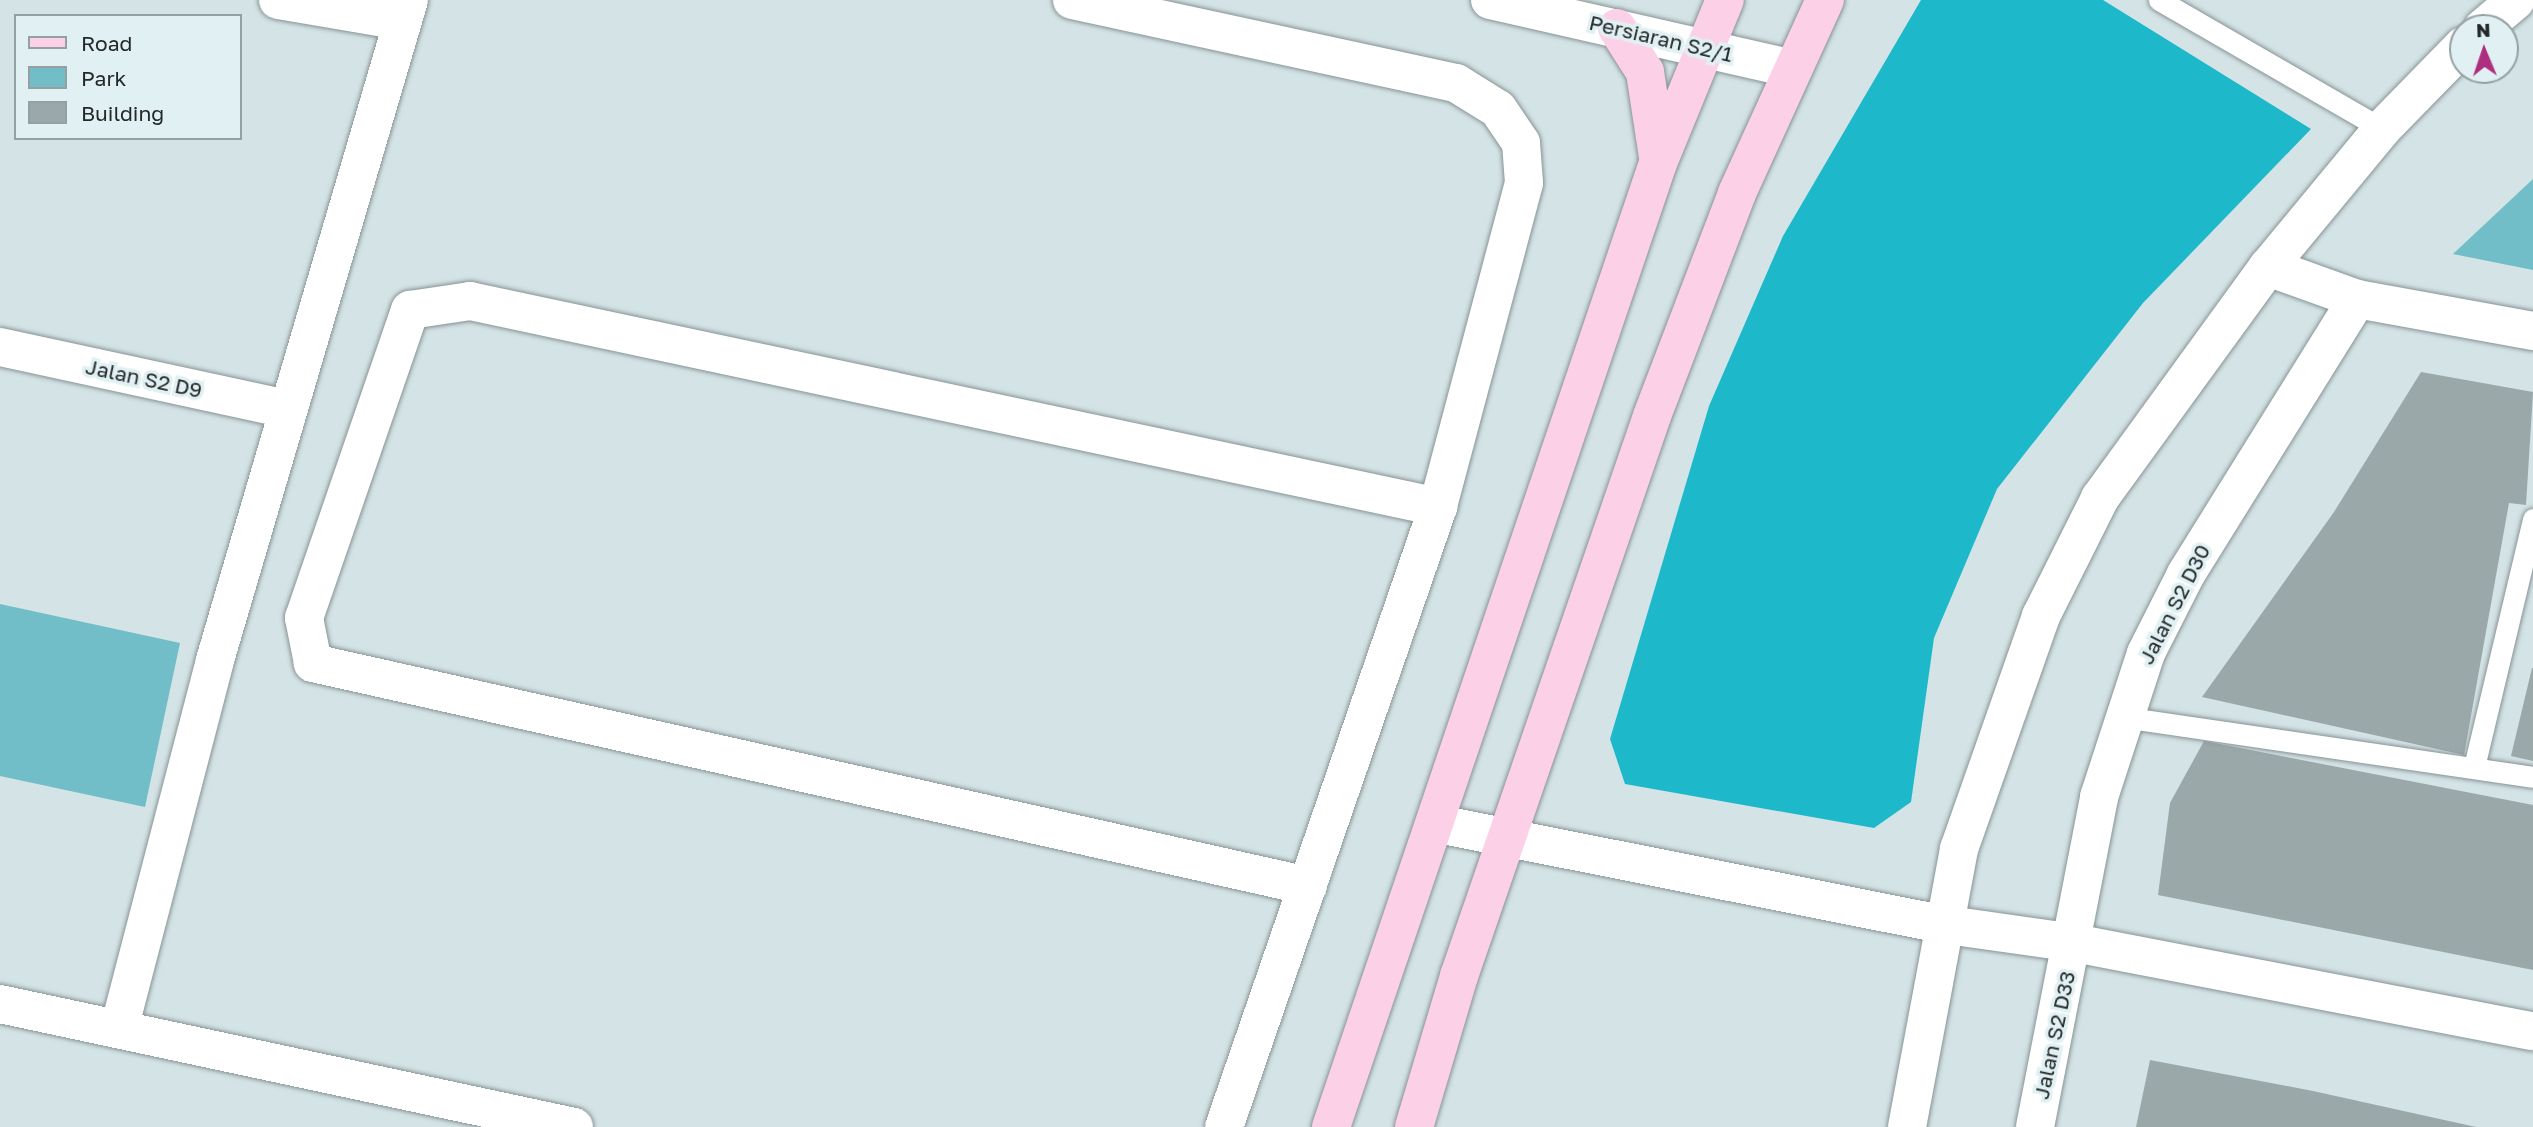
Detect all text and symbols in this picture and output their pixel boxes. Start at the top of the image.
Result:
street label: Persiaran S2/1 [1587,9,1735,67]
legend [14,14,242,140]
north arrow [2449,14,2519,84]
text: N [2476,18,2491,41]
text: Road [81,30,132,56]
text: Park [81,65,126,91]
text: Building [81,100,164,126]
street label: Jalan S2 D9 [83,353,205,403]
street label: Jalan S2 D30 [2133,540,2215,668]
street label: Jalan S2 D33 [2028,969,2080,1101]

